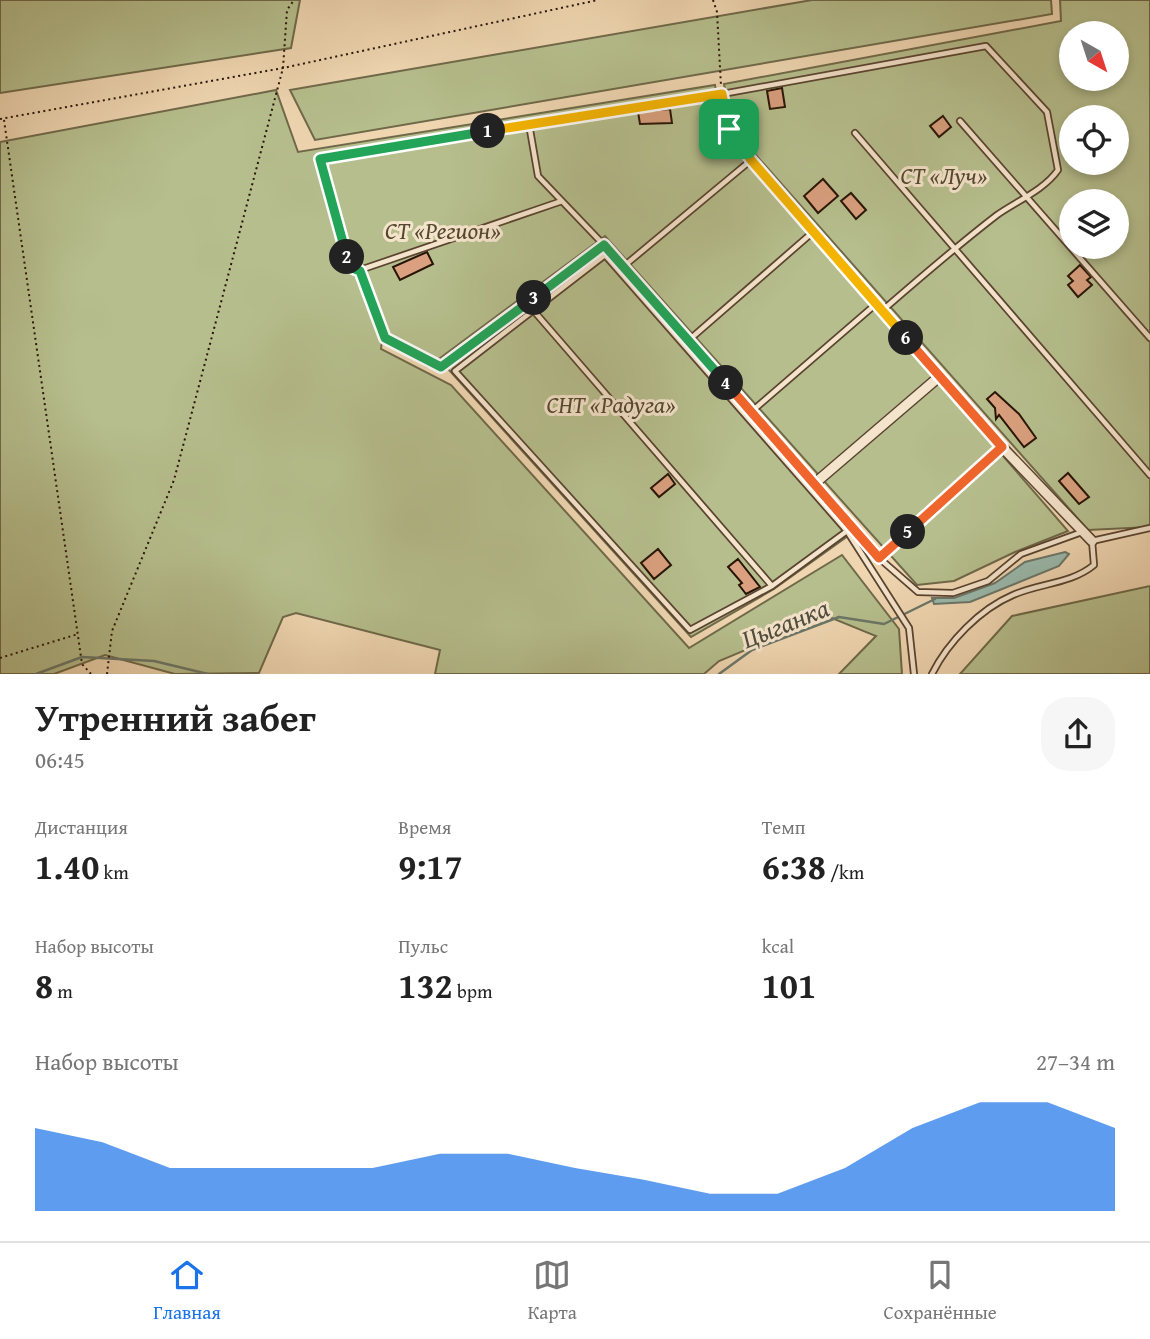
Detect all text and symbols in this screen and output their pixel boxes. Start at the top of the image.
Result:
north arrow [1059,21,1129,91]
map controls [1059,21,1129,259]
pin [699,99,759,159]
button: locate [1059,105,1129,175]
icon: arrive [710,110,748,148]
pin: 1 [470,114,505,148]
text: 1 [483,116,492,144]
park label: СТ «Луч» [900,158,988,193]
button: layers [1059,189,1129,259]
park label: СТ «Регион» [385,213,501,248]
pin: 2 [330,240,364,274]
text: 2 [342,242,351,270]
pin: 3 [516,280,552,316]
text: 3 [529,283,538,311]
pin: 6 [888,320,923,356]
text: 6 [901,323,910,351]
pin: 4 [708,366,744,400]
text: 4 [721,368,730,396]
park label: СНТ «Радуга» [546,387,676,422]
pin: 5 [890,514,926,550]
text: 5 [903,517,912,545]
water label: Цыганка [735,588,835,658]
text: Утренний забег [35,689,316,745]
button: share [1041,697,1115,771]
text: 06:45 [35,743,85,776]
text: Дистанция [35,813,128,841]
text: Время [398,813,451,841]
text: Темп [762,813,806,841]
text: 1.40 [35,841,99,892]
text: 9:17 [398,841,463,892]
text: 6:38 [762,841,826,892]
text: km [99,858,129,886]
text: /km [826,858,864,886]
text: Набор высоты [35,932,154,960]
text: Пульс [398,932,448,960]
text: kcal [762,932,794,960]
text: 8 [35,960,53,1011]
text: 132 [398,960,453,1011]
text: 101 [762,960,816,1011]
text: m [53,977,73,1005]
text: bpm [453,977,493,1005]
text: Набор высоты [35,1045,179,1078]
text: 27–34 m [1036,1045,1115,1078]
tab: Главная [153,1256,221,1326]
tab: Карта [528,1256,577,1326]
tab: Сохранённые [883,1256,997,1326]

